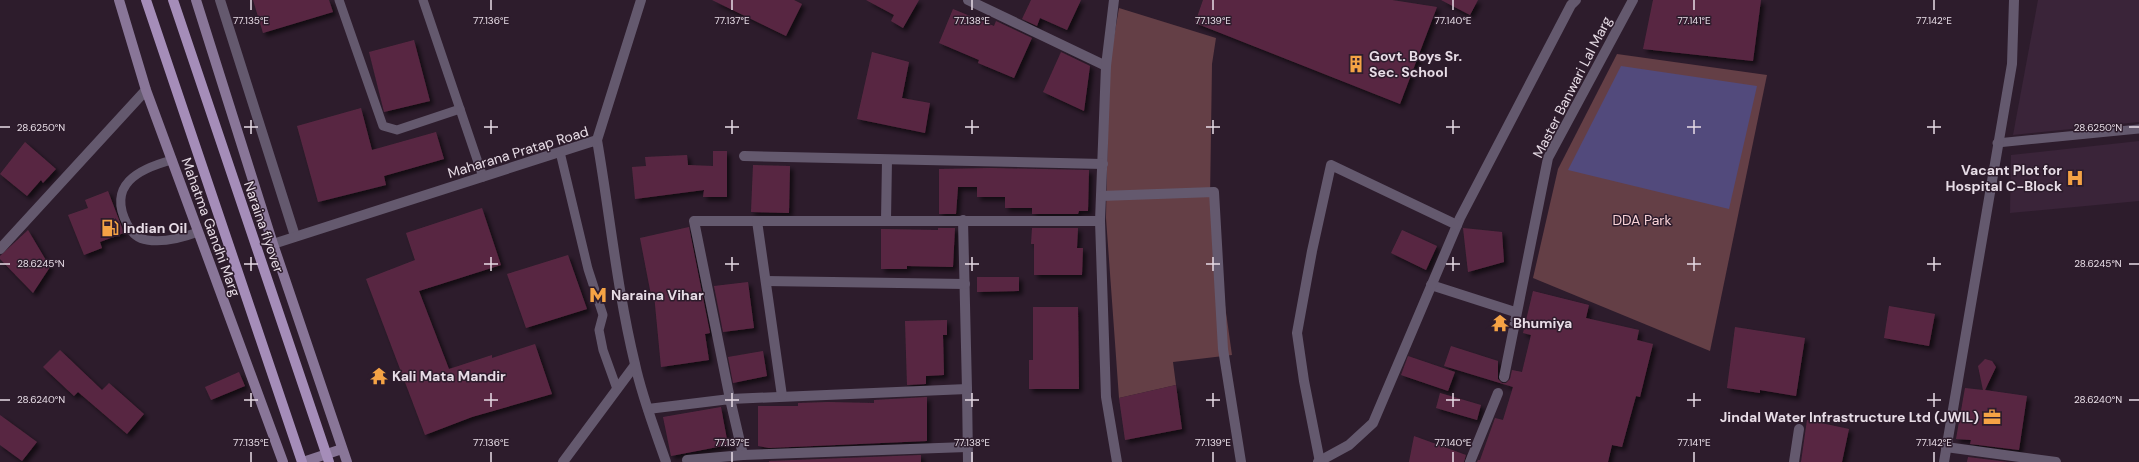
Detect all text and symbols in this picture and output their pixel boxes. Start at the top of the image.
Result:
street label: Master Banwari Lal Marg [1528,13,1616,161]
text: 77.135°E [233,14,269,27]
text: 77.136°E [473,14,509,27]
text: 77.137°E [714,14,750,27]
text: 77.138°E [954,14,990,27]
text: 77.139°E [1195,14,1231,27]
text: 77.140°E [1435,14,1472,27]
text: 77.141°E [1677,14,1711,27]
text: 77.142°E [1916,14,1952,27]
place label: Govt. Boys Sr. Sec. School [1369,47,1462,81]
building icon: Govt. Boys Sr. Sec. School [1346,54,1366,74]
text: 28.6250°N [17,121,65,134]
text: 28.6250°N [2074,121,2122,134]
street label: Maharana Pratap Road [445,122,591,182]
street label: Mahatma Gandhi Marg [177,155,245,299]
place label: Vacant Plot for Hospital C-Block [1946,161,2062,195]
hospital icon: Vacant Plot for Hospital C-Block [2065,168,2085,188]
street label: Naraina flyover [240,179,288,275]
park label: DDA Park [1612,211,1672,229]
fuel station icon: Indian Oil [100,218,120,238]
place label: Indian Oil [123,219,187,237]
text: 28.6245°N [17,257,65,270]
text: 28.6245°N [2074,257,2122,270]
metro station icon: Naraina Vihar [588,285,608,305]
place label: Naraina Vihar [611,286,704,304]
temple icon: Bhumiya [1490,313,1510,333]
place label: Bhumiya [1513,314,1572,332]
temple icon: Kali Mata Mandir [369,366,389,386]
place label: Kali Mata Mandir [392,367,506,385]
text: 28.6240°N [17,393,65,406]
text: 28.6240°N [2074,393,2122,406]
office icon: Jindal Water Infrastructure Ltd (JWIL) [1982,407,2002,427]
place label: Jindal Water Infrastructure Ltd (JWIL) [1720,408,1979,426]
text: 77.135°E [233,436,269,449]
text: 77.136°E [473,436,509,449]
text: 77.137°E [714,436,750,449]
text: 77.138°E [954,436,990,449]
text: 77.139°E [1195,436,1231,449]
text: 77.140°E [1435,436,1472,449]
text: 77.141°E [1677,436,1711,449]
text: 77.142°E [1916,436,1952,449]

